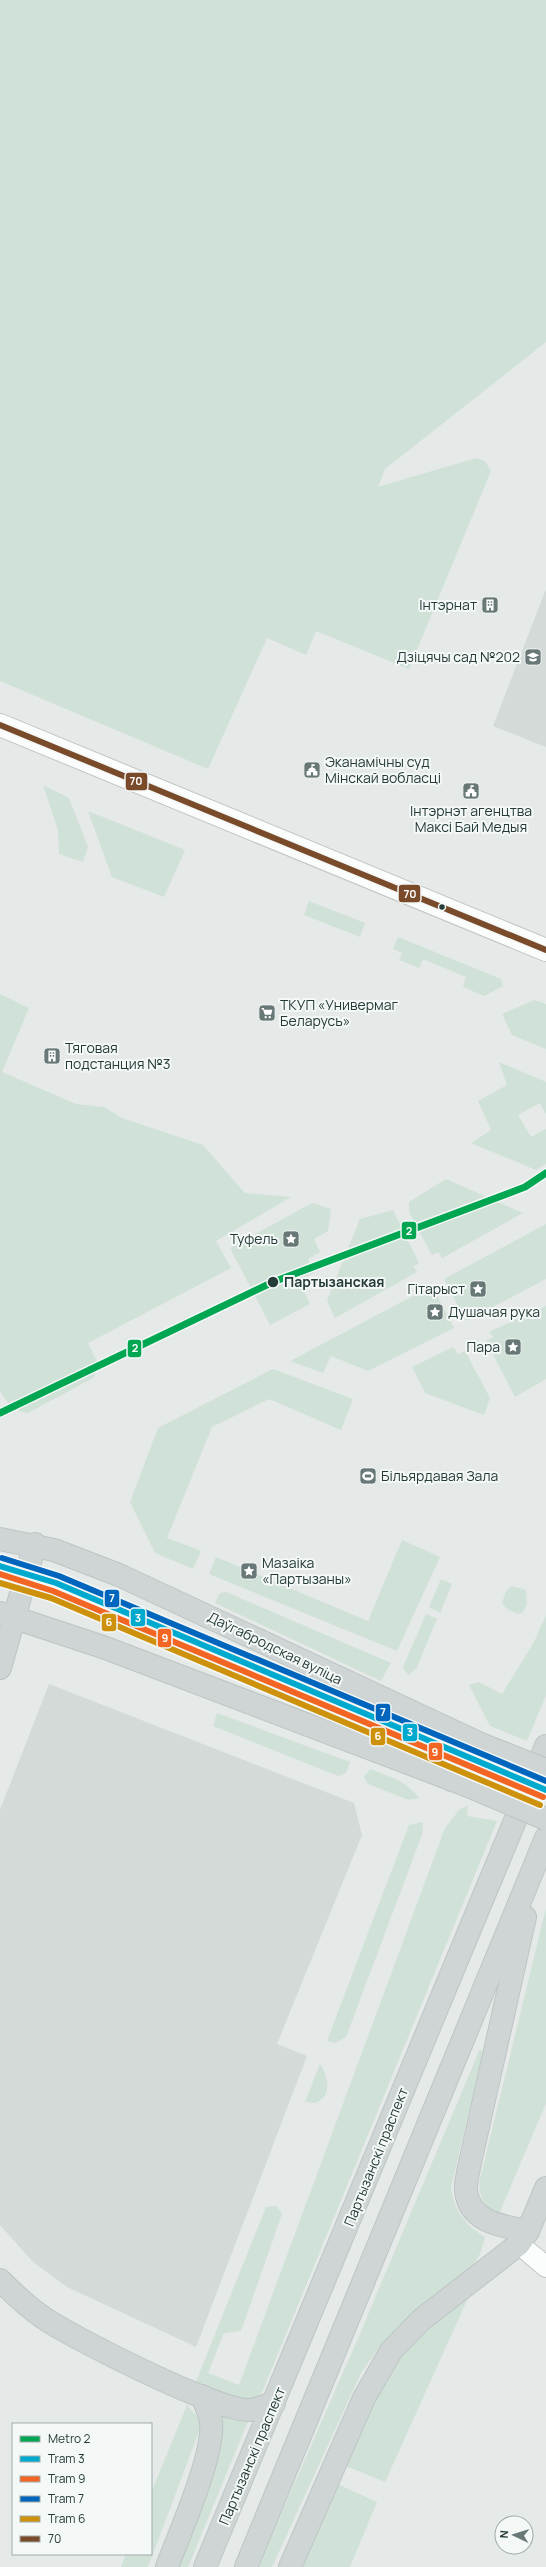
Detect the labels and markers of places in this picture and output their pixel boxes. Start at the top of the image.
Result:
place label: Інтэрнат [419,595,477,614]
building icon: Інтэрнат [480,595,500,615]
place label: Дзіцячы сад №202 [396,647,520,666]
school or university icon: Дзіцячы сад №202 [523,647,543,667]
place label: Эканамічны суд Мінскай вобласці [325,752,441,787]
public building icon: Эканамічны суд Мінскай вобласці [302,760,322,780]
public building icon: Інтэрнэт агенцтва Максі Бай Медыя [461,781,481,801]
place label: Інтэрнэт агенцтва Максі Бай Медыя [410,801,532,836]
unlabelled marker [437,902,447,912]
place label: ТКУП «Универмаг Беларусь» [280,995,399,1030]
supermarket icon: ТКУП «Универмаг Беларусь» [257,1003,277,1023]
place label: Тяговая подстанция №3 [65,1038,170,1073]
building icon: Тяговая подстанция №3 [42,1046,62,1066]
place label: Туфель [230,1229,278,1248]
place icon: Туфель [281,1229,301,1249]
place label: Партызанская [284,1272,385,1291]
marker: Партызанская [266,1275,280,1289]
place label: Гітарыст [407,1279,465,1298]
place icon: Гітарыст [468,1279,488,1299]
place icon: Душачая рука [425,1302,445,1322]
place label: Душачая рука [448,1302,540,1321]
place label: Пара [466,1337,500,1356]
place icon: Пара [503,1337,523,1357]
sports icon: Більярдавая Зала [358,1466,378,1486]
place label: Більярдавая Зала [381,1466,498,1485]
place label: Мазаіка «Партызаны» [262,1553,352,1588]
place icon: Мазаіка «Партызаны» [239,1561,259,1581]

